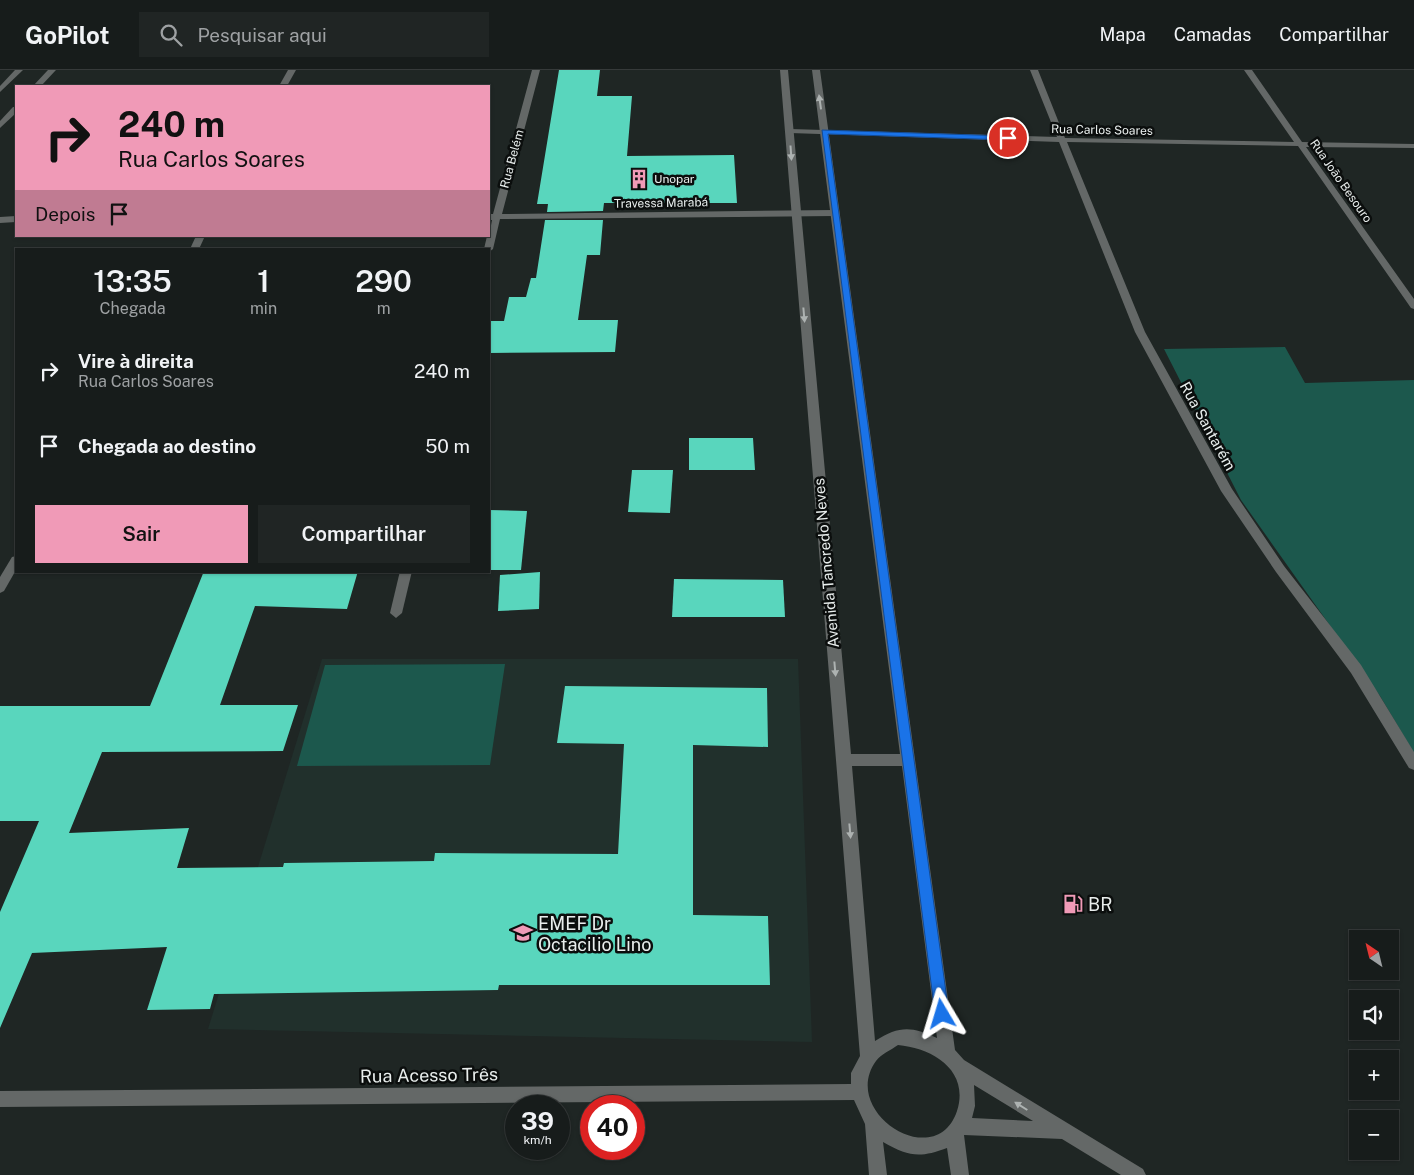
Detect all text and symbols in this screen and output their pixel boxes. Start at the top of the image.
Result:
search box [139,12,489,57]
text: GoPilot [25,21,109,49]
icon: search [157,21,185,49]
text: Pesquisar aqui [197,24,327,46]
text: Mapa [1099,24,1146,45]
text: Camadas [1174,24,1251,45]
text: Compartilhar [1279,24,1389,45]
one-way arrow [816,93,824,109]
text: 240 m [118,104,225,145]
icon: right [35,105,100,170]
pin [987,117,1029,159]
street label: Rua Carlos Soares [1051,122,1153,138]
icon: arrive [994,124,1022,152]
street label: Rua Belém [497,128,527,190]
street label: Rua João Besouro [1307,137,1375,225]
text: Rua Carlos Soares [118,146,305,172]
one-way arrow [788,146,796,162]
building icon: Unopar [628,168,650,190]
place label: Unopar [654,172,695,186]
street label: Travessa Marabá [614,195,708,211]
icon: arrive [105,200,133,228]
text: Depois [35,203,95,225]
text: 13:35 [93,263,172,299]
text: 1 [257,263,270,299]
text: 290 [355,263,412,299]
text: Chegada [99,299,166,318]
text: min [250,299,277,318]
text: m [377,299,390,318]
one-way arrow [800,308,808,324]
text: Vire à direita [78,350,194,372]
icon: right [35,357,63,385]
text: 240 m [414,360,470,382]
text: Rua Carlos Soares [78,372,214,391]
street label: Rua Santarém [1177,379,1239,473]
icon: arrive [35,432,63,460]
text: Chegada ao destino [78,435,256,457]
text: 50 m [425,435,470,457]
street label: Avenida Tancredo Neves [810,478,842,648]
button: Sair [35,505,248,563]
button: Compartilhar [258,505,470,563]
one-way arrow [832,661,840,677]
one-way arrow [846,823,854,839]
fuel station icon: BR [1062,893,1084,915]
place label: BR [1088,894,1112,915]
place label: EMEF Dr Octacilio Lino [538,913,651,955]
school or university icon: EMEF Dr Octacilio Lino [512,922,534,944]
north arrow [1349,930,1399,980]
map controls [1349,930,1399,1160]
position arrow [915,987,967,1039]
button: sound [1349,990,1399,1040]
button: + [1349,1050,1399,1100]
street label: Rua Acesso Três [360,1063,498,1087]
speed limit sign: 40 [580,1095,645,1160]
one-way arrow [1015,1101,1028,1110]
text: 39 [521,1106,554,1136]
button: − [1349,1110,1399,1160]
text: km/h [523,1133,552,1147]

